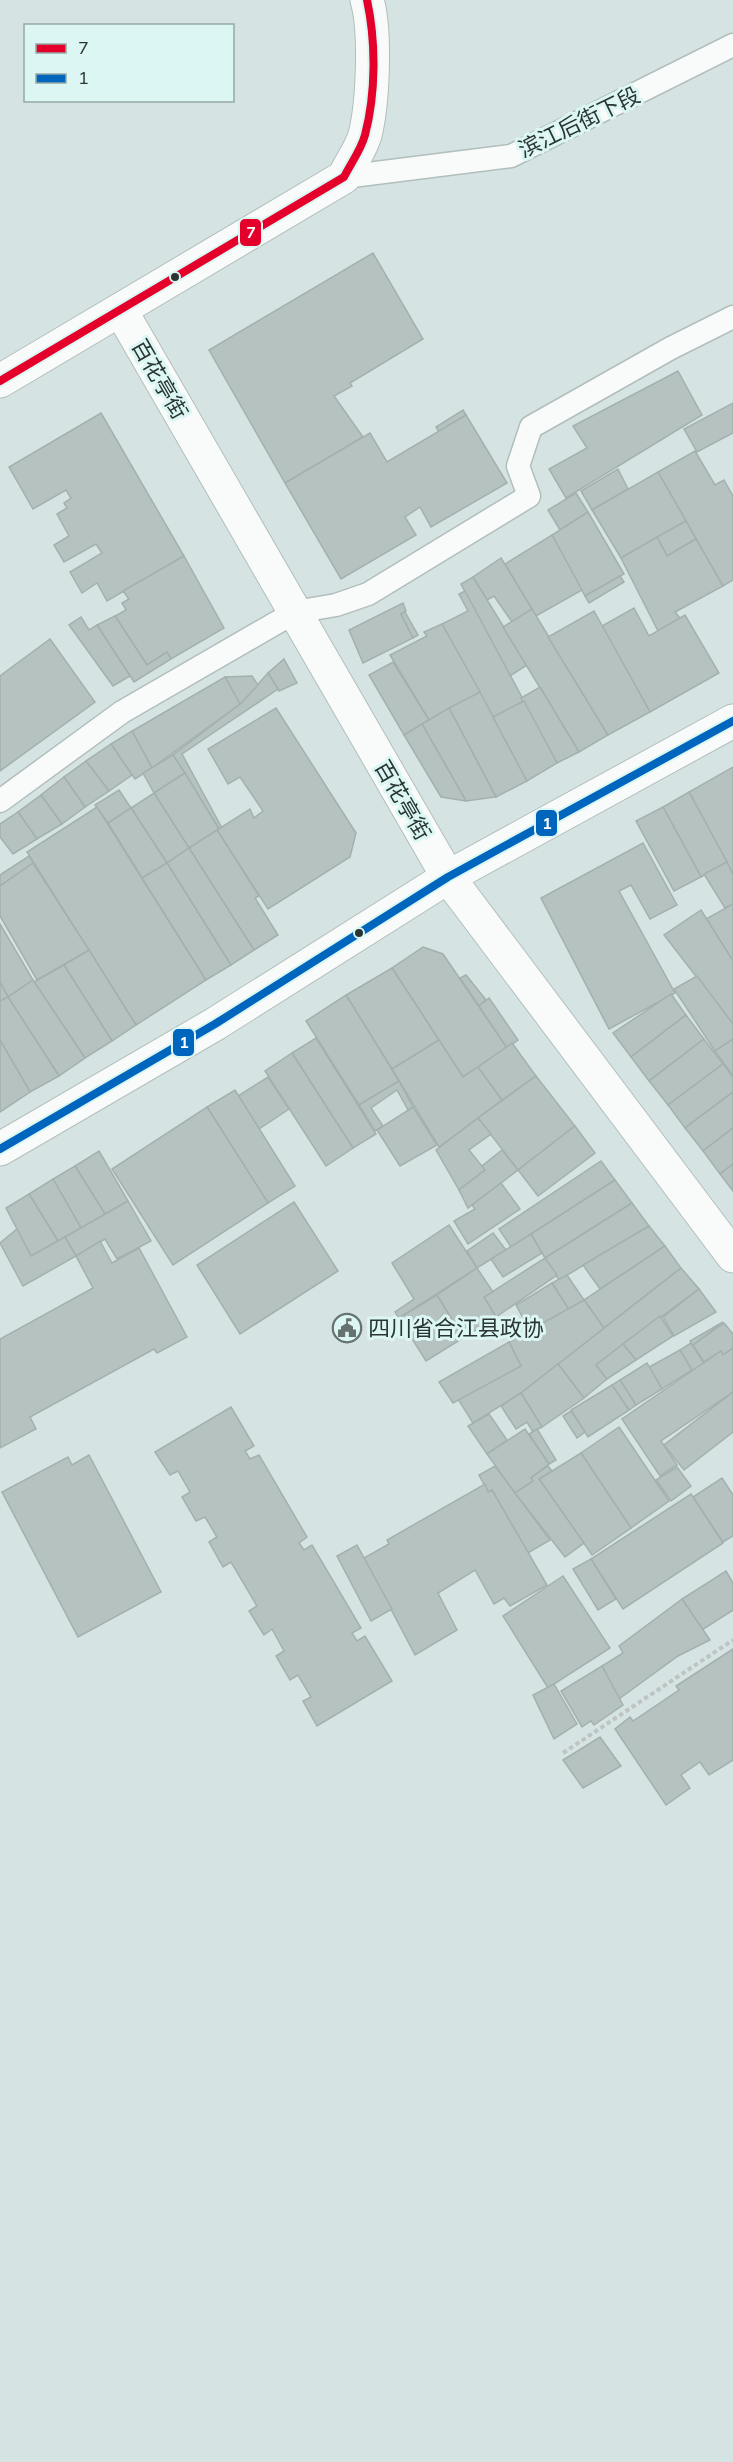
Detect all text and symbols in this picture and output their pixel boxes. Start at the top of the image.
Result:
legend [24,24,234,102]
text: 7 [78,36,89,59]
text: 1 [78,66,89,89]
street label: 滨江后街下段 [514,80,644,164]
line badge: 7 [239,218,262,247]
text: 7 [246,222,256,242]
unlabelled marker [169,271,181,283]
street label: 百花亭街 [126,334,194,424]
street label: 百花亭街 [369,755,437,845]
line badge: 1 [535,809,558,837]
text: 1 [542,813,552,833]
unlabelled marker [353,927,365,939]
line badge: 1 [172,1028,195,1057]
text: 1 [179,1032,189,1052]
public building icon: 四川省合江县政协 [331,1312,363,1344]
place label: 四川省合江县政协 [368,1314,544,1342]

